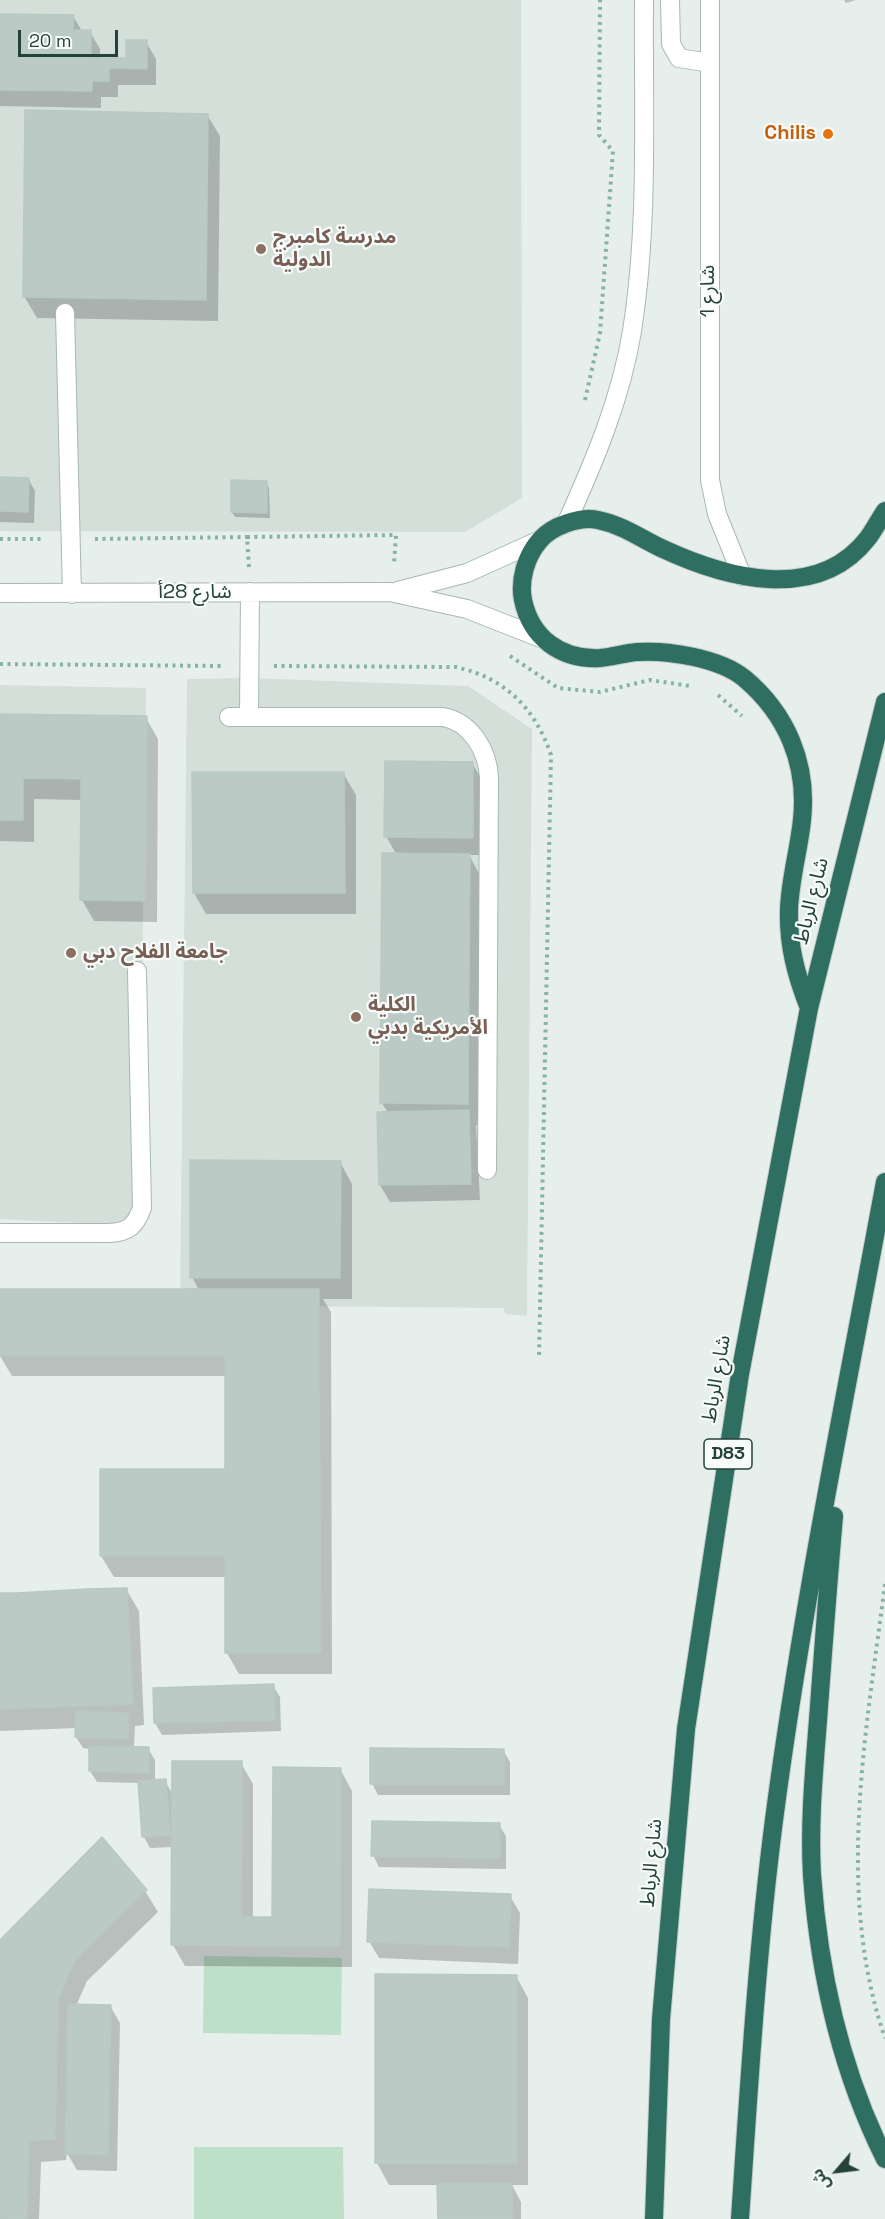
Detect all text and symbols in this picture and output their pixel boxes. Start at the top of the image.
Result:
scale bar [21,18,122,56]
text: 20 m [29,29,72,52]
place label: Chilis [764,122,816,146]
marker: Chilis [821,127,835,141]
place label: مدرسة كامبرج الدولية [273,226,396,273]
marker: مدرسة كامبرج الدولية [254,242,268,256]
street label: شارع 1 [697,265,721,317]
street label: شارع 28أ [158,581,232,605]
street label: شارع الرباط [790,855,834,947]
place label: جامعة الفلاح دبي [83,941,228,965]
marker: جامعة الفلاح دبي [64,946,78,960]
place label: الكلية الأمريكية بدبي [368,994,488,1041]
marker: الكلية الأمريكية بدبي [349,1010,363,1024]
street label: شارع الرباط [698,1333,736,1425]
road number: D83 [704,1439,752,1469]
street label: شارع الرباط [636,1818,668,1908]
north arrow [807,2141,867,2201]
text: ش [806,2165,835,2194]

